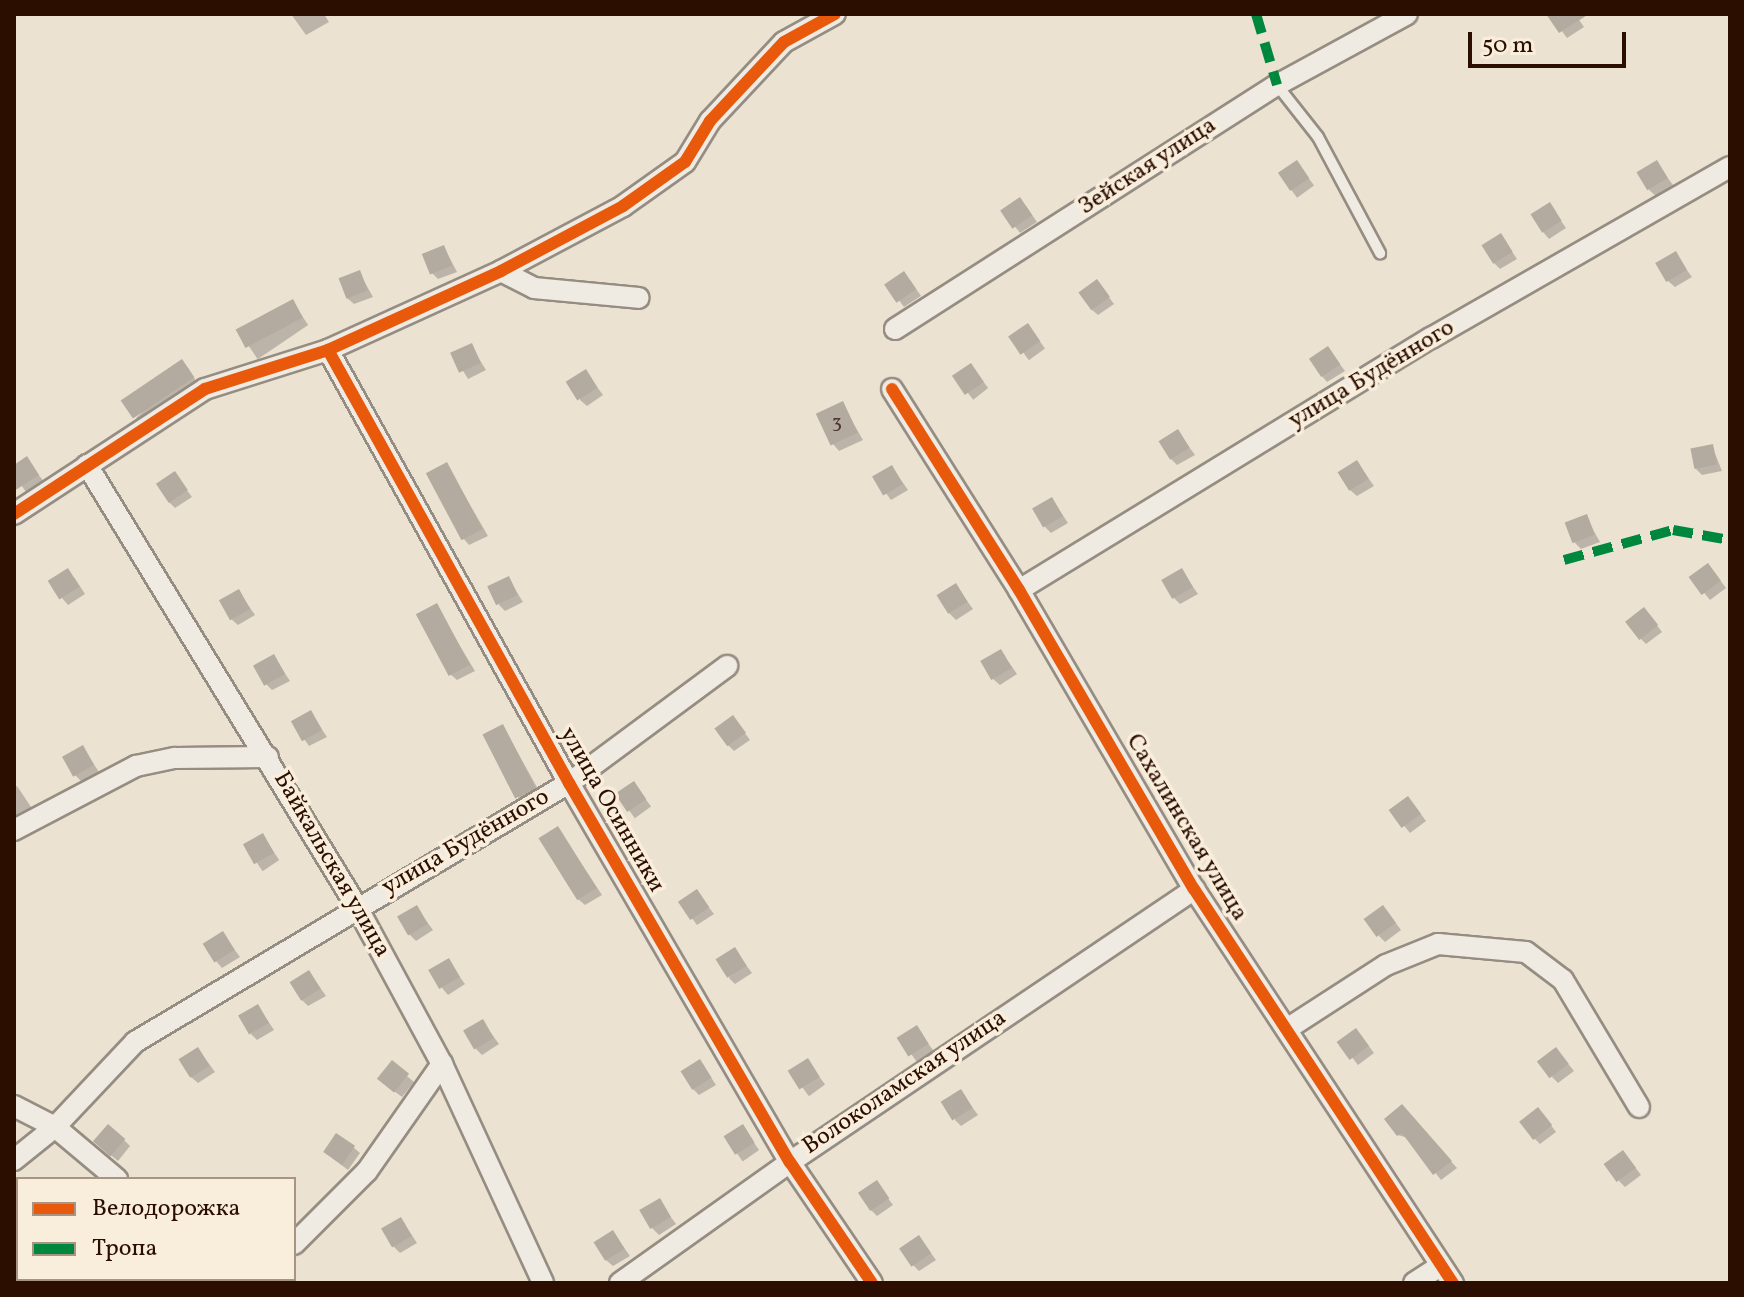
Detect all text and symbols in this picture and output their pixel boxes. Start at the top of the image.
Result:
scale bar [1472,16,1630,66]
text: 50 m [1482,29,1534,63]
street label: Зейская улица [1073,112,1223,222]
street label: улица Будённого [1284,314,1460,436]
house number: 3 [832,411,842,435]
street label: улица Осинники [552,722,670,898]
street label: Сахалинская улица [1119,729,1253,927]
street label: Байкальская улица [266,767,396,963]
street label: улица Будённого [377,783,555,903]
street label: Волоколамская улица [798,1004,1012,1162]
legend [16,1177,296,1281]
text: Велодорожка [92,1192,240,1226]
text: Тропа [92,1232,158,1266]

